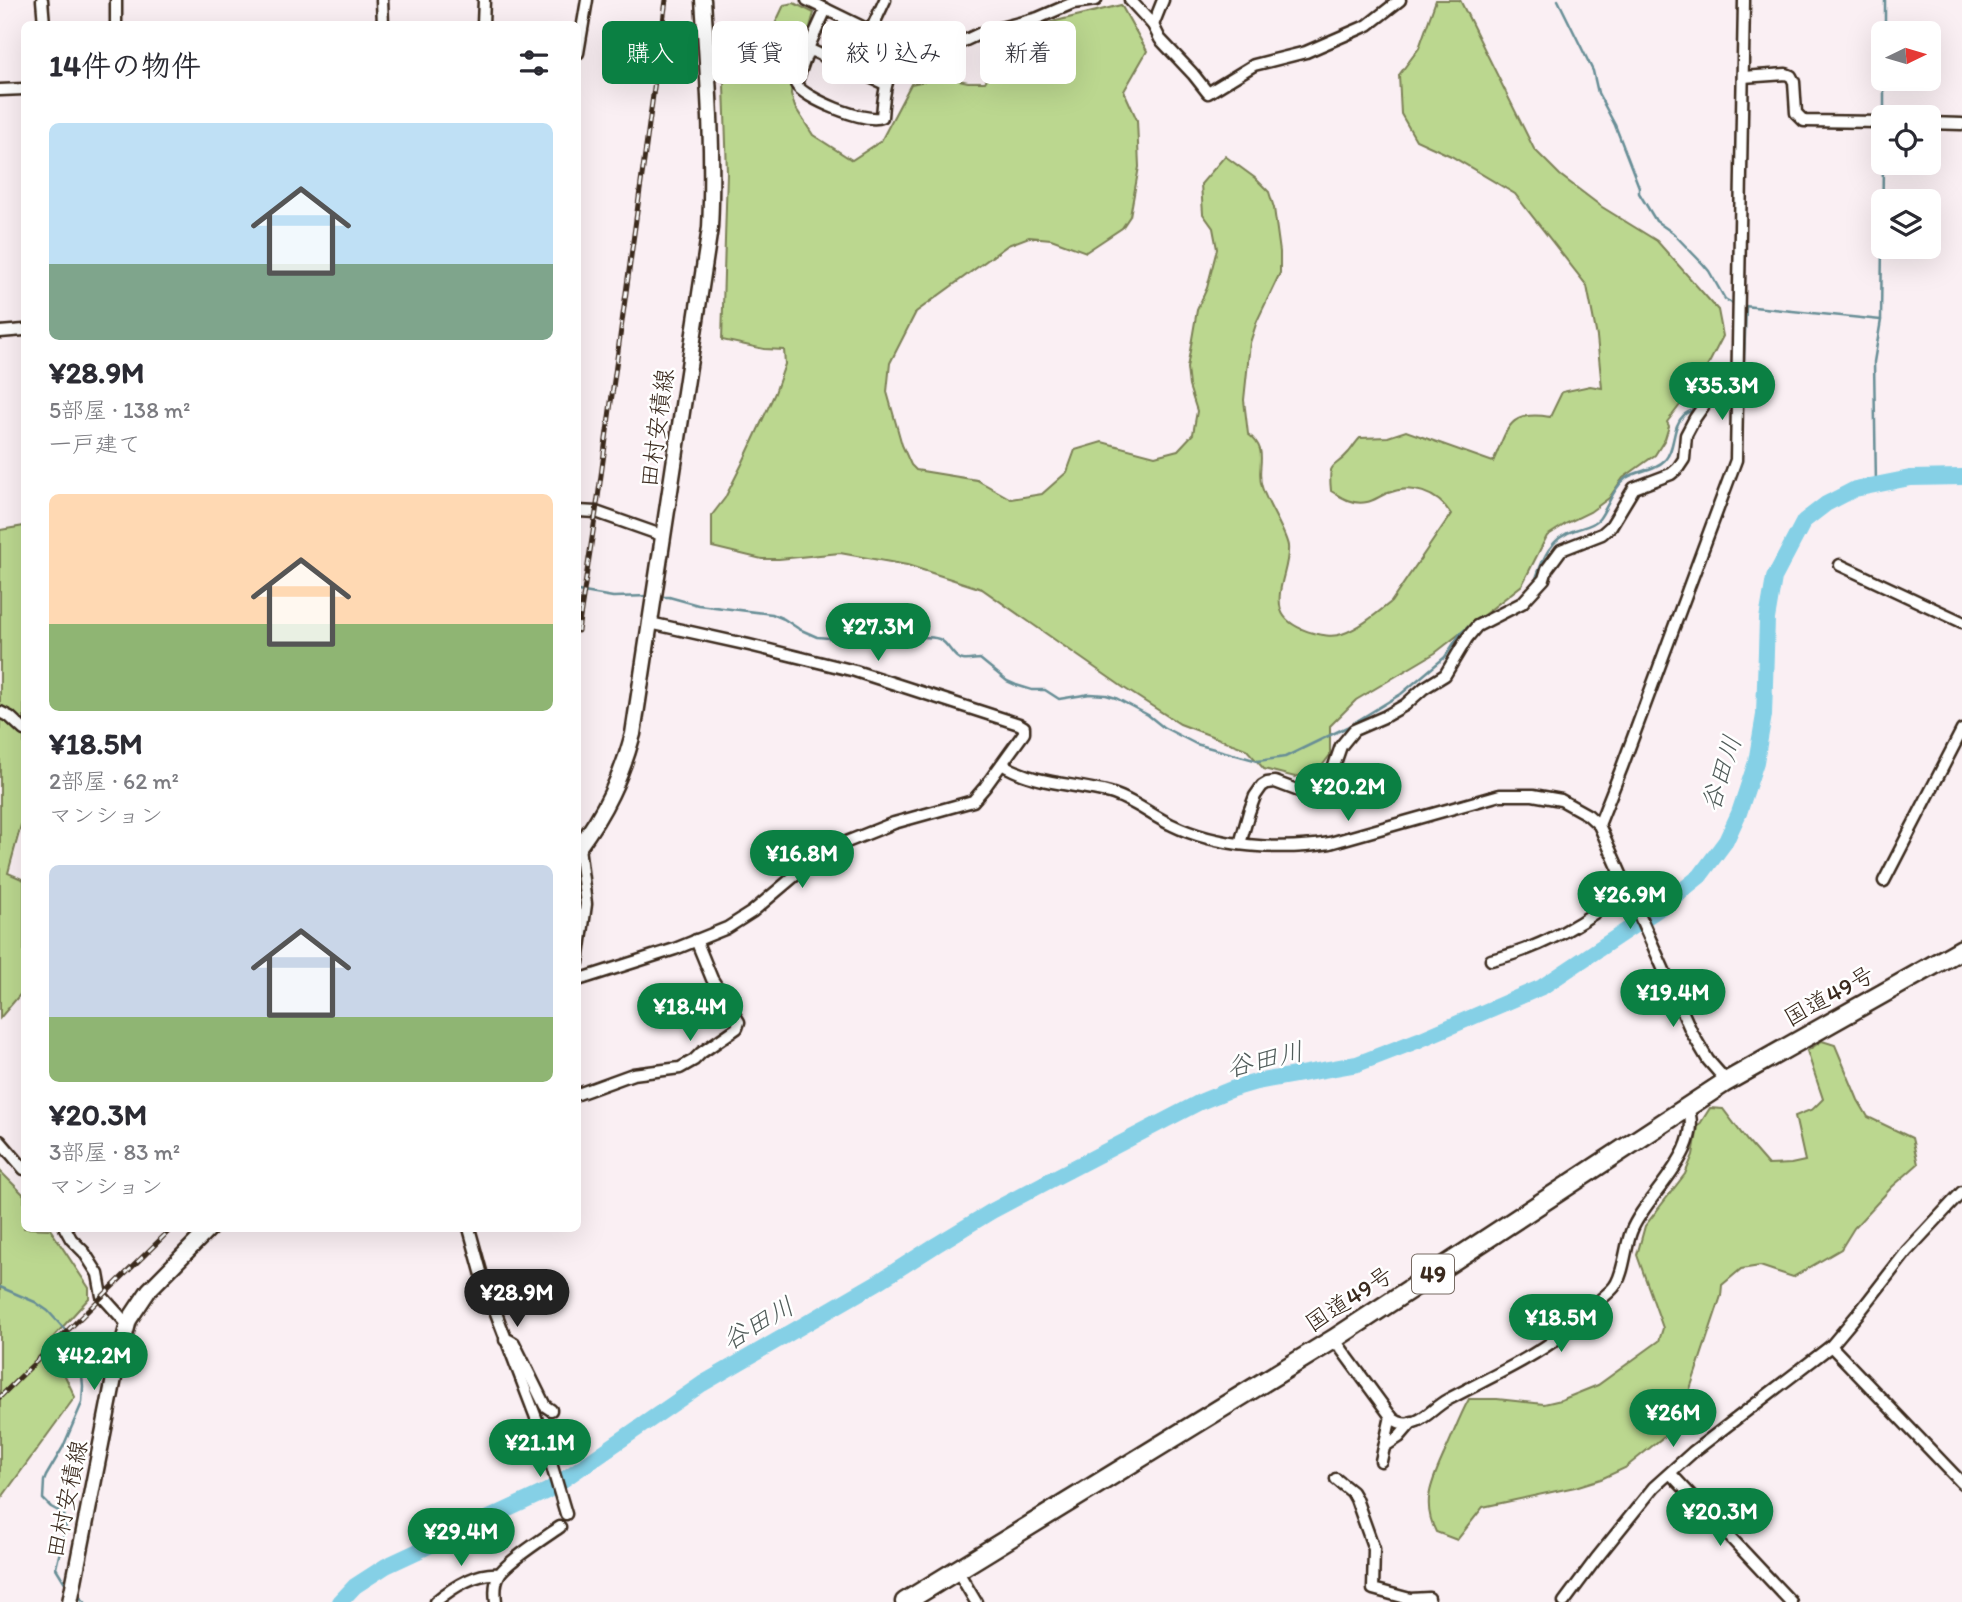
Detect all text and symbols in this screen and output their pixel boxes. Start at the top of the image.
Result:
chip: 購入 [602,21,698,84]
chip: 賃貸 [712,21,808,84]
chip: 絞り込み [822,21,966,84]
chip: 新着 [980,21,1076,84]
north arrow [1871,21,1941,91]
map controls [1871,21,1941,259]
icon: filters [515,44,553,82]
text: 14件の物件 [49,47,201,84]
button: locate [1871,105,1941,175]
icon: home [238,168,364,294]
button: layers [1871,189,1941,259]
text: ¥28.9M [49,354,145,391]
pin: ¥35.3M [1665,362,1779,422]
street label: 田村安積線 [634,366,679,489]
text: ¥35.3M [1685,371,1759,399]
text: 5部屋 · 138 m² [49,396,190,424]
text: 一戸建て [49,430,141,458]
icon: home [238,539,364,665]
pin: ¥27.3M [821,604,935,663]
text: ¥27.3M [842,612,914,640]
text: ¥18.5M [49,725,143,762]
water label: 谷田川 [1694,731,1748,815]
pin: ¥20.2M [1291,764,1405,823]
text: 2部屋 · 62 m² [49,767,179,795]
text: ¥20.2M [1311,772,1385,800]
text: マンション [49,801,163,829]
pin: ¥16.8M [745,830,859,890]
text: ¥16.8M [766,839,838,867]
pin: ¥26.9M [1573,872,1687,931]
text: ¥26.9M [1594,880,1666,908]
icon: home [238,910,364,1036]
street label: 国道49号 [1778,959,1879,1032]
pin: ¥19.4M [1616,970,1730,1029]
text: ¥19.4M [1636,978,1710,1006]
pin: ¥18.4M [633,984,747,1043]
text: ¥18.4M [653,992,727,1020]
water label: 谷田川 [1223,1035,1307,1083]
text: ¥20.3M [49,1096,147,1133]
text: 3部屋 · 83 m² [49,1138,180,1166]
text: マンション [49,1172,163,1200]
road number: 49 [1412,1254,1454,1294]
street label: 国道49号 [1299,1259,1398,1338]
pin: ¥28.9M [460,1270,574,1329]
text: ¥28.9M [480,1278,554,1306]
water label: 谷田川 [716,1290,800,1356]
pin: ¥18.5M [1504,1294,1618,1354]
text: ¥18.5M [1525,1303,1597,1331]
pin: ¥42.2M [37,1332,151,1392]
text: ¥42.2M [57,1341,131,1369]
pin: ¥26M [1632,1390,1714,1449]
text: ¥26M [1645,1398,1701,1426]
pin: ¥21.1M [483,1420,597,1479]
text: ¥21.1M [505,1428,575,1456]
street label: 田村安積線 [40,1437,93,1561]
pin: ¥20.3M [1663,1488,1777,1548]
text: ¥20.3M [1682,1497,1758,1525]
pin: ¥29.4M [404,1508,518,1568]
text: ¥29.4M [424,1517,498,1545]

